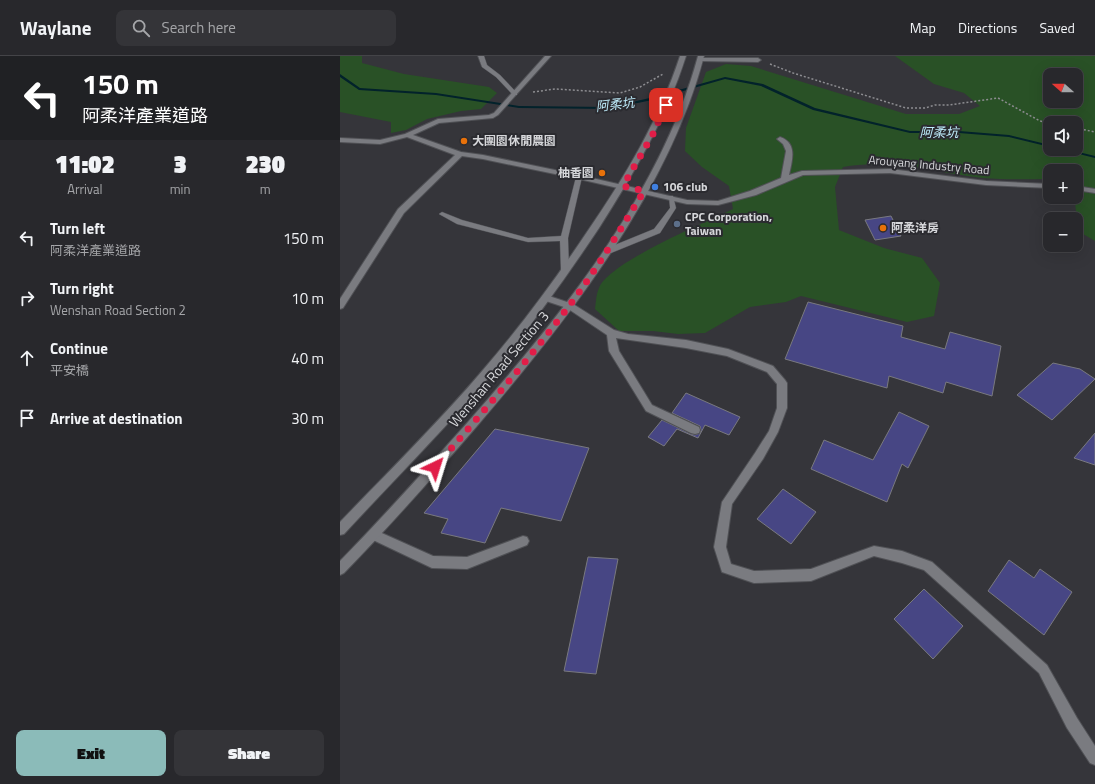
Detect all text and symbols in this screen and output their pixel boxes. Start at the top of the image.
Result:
search box [116,10,396,46]
text: Waylane [20,13,92,42]
text: Search here [162,16,236,39]
icon: search [130,17,152,39]
text: Map [910,17,936,38]
text: Directions [958,17,1017,38]
text: Saved [1039,17,1075,38]
text: 150 m [82,62,159,105]
north arrow [1043,68,1083,108]
map controls [1043,68,1083,252]
icon: left [16,72,68,124]
pin [649,88,683,122]
water label: 阿柔坑 [594,91,638,116]
icon: arrive [655,94,677,116]
text: 阿柔洋產業道路 [82,102,208,129]
button: sound [1043,116,1083,156]
water label: 阿柔坑 [919,122,960,142]
place label: 大團園休閒農園 [472,131,556,150]
marker: 大團園休閒農園 [459,136,469,146]
text: 11:02 [55,146,115,182]
text: 3 [173,146,187,182]
text: 230 [245,146,285,182]
street label: Arouyang Industry Road [868,150,990,179]
place label: 柚香園 [558,163,594,182]
button: + [1043,164,1083,204]
marker: 柚香園 [597,168,607,178]
place label: 106 club [663,177,708,196]
text: Arrival [67,179,102,199]
text: min [170,179,190,199]
text: m [260,179,271,199]
marker: 106 club [650,182,660,192]
place label: CPC Corporation, Taiwan [685,207,772,240]
button: − [1043,212,1083,252]
text: Turn left [50,217,105,240]
place label: 阿柔洋房 [891,218,939,237]
marker: CPC Corporation, Taiwan [672,219,682,229]
marker: 阿柔洋房 [878,223,888,233]
icon: left [16,227,38,249]
text: 150 m [283,227,324,250]
text: 阿柔洋產業道路 [50,240,141,260]
text: Turn right [50,277,114,300]
icon: right [16,287,38,309]
text: 10 m [291,287,324,310]
text: Wenshan Road Section 2 [50,300,186,320]
street label: Wenshan Road Section 3 [444,306,554,431]
text: Continue [50,337,108,360]
icon: ahead [16,347,38,369]
text: 40 m [291,347,324,370]
text: 平安橋 [50,360,89,380]
icon: arrive [16,407,38,429]
text: Arrive at destination [50,407,183,430]
text: 30 m [291,407,324,430]
position arrow [414,446,456,488]
button: Exit [16,730,166,776]
button: Share [174,730,324,776]

